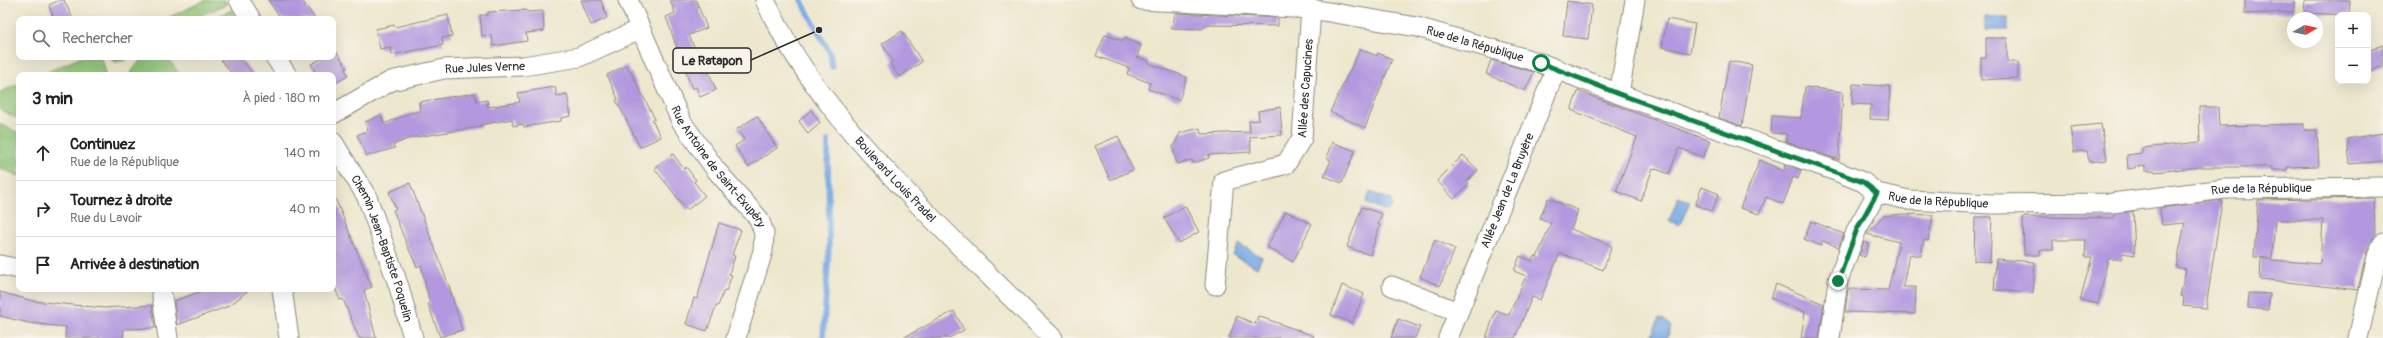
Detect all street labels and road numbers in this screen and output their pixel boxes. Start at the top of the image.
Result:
street label: Rue de la République [1424,23,1525,66]
street label: Allée des Capucines [1295,38,1317,138]
street label: Rue Jules Verne [445,59,525,77]
street label: Rue Antoine de Saint-Exupéry [667,104,768,230]
street label: Allée Jean de La Bruyère [1478,131,1538,250]
street label: Boulevard Louis Pradel [851,134,939,226]
street label: Chemin Jean-Baptiste Poquelin [347,172,415,324]
street label: Rue de la République [2210,181,2312,199]
street label: Rue de la République [1887,189,1989,212]

